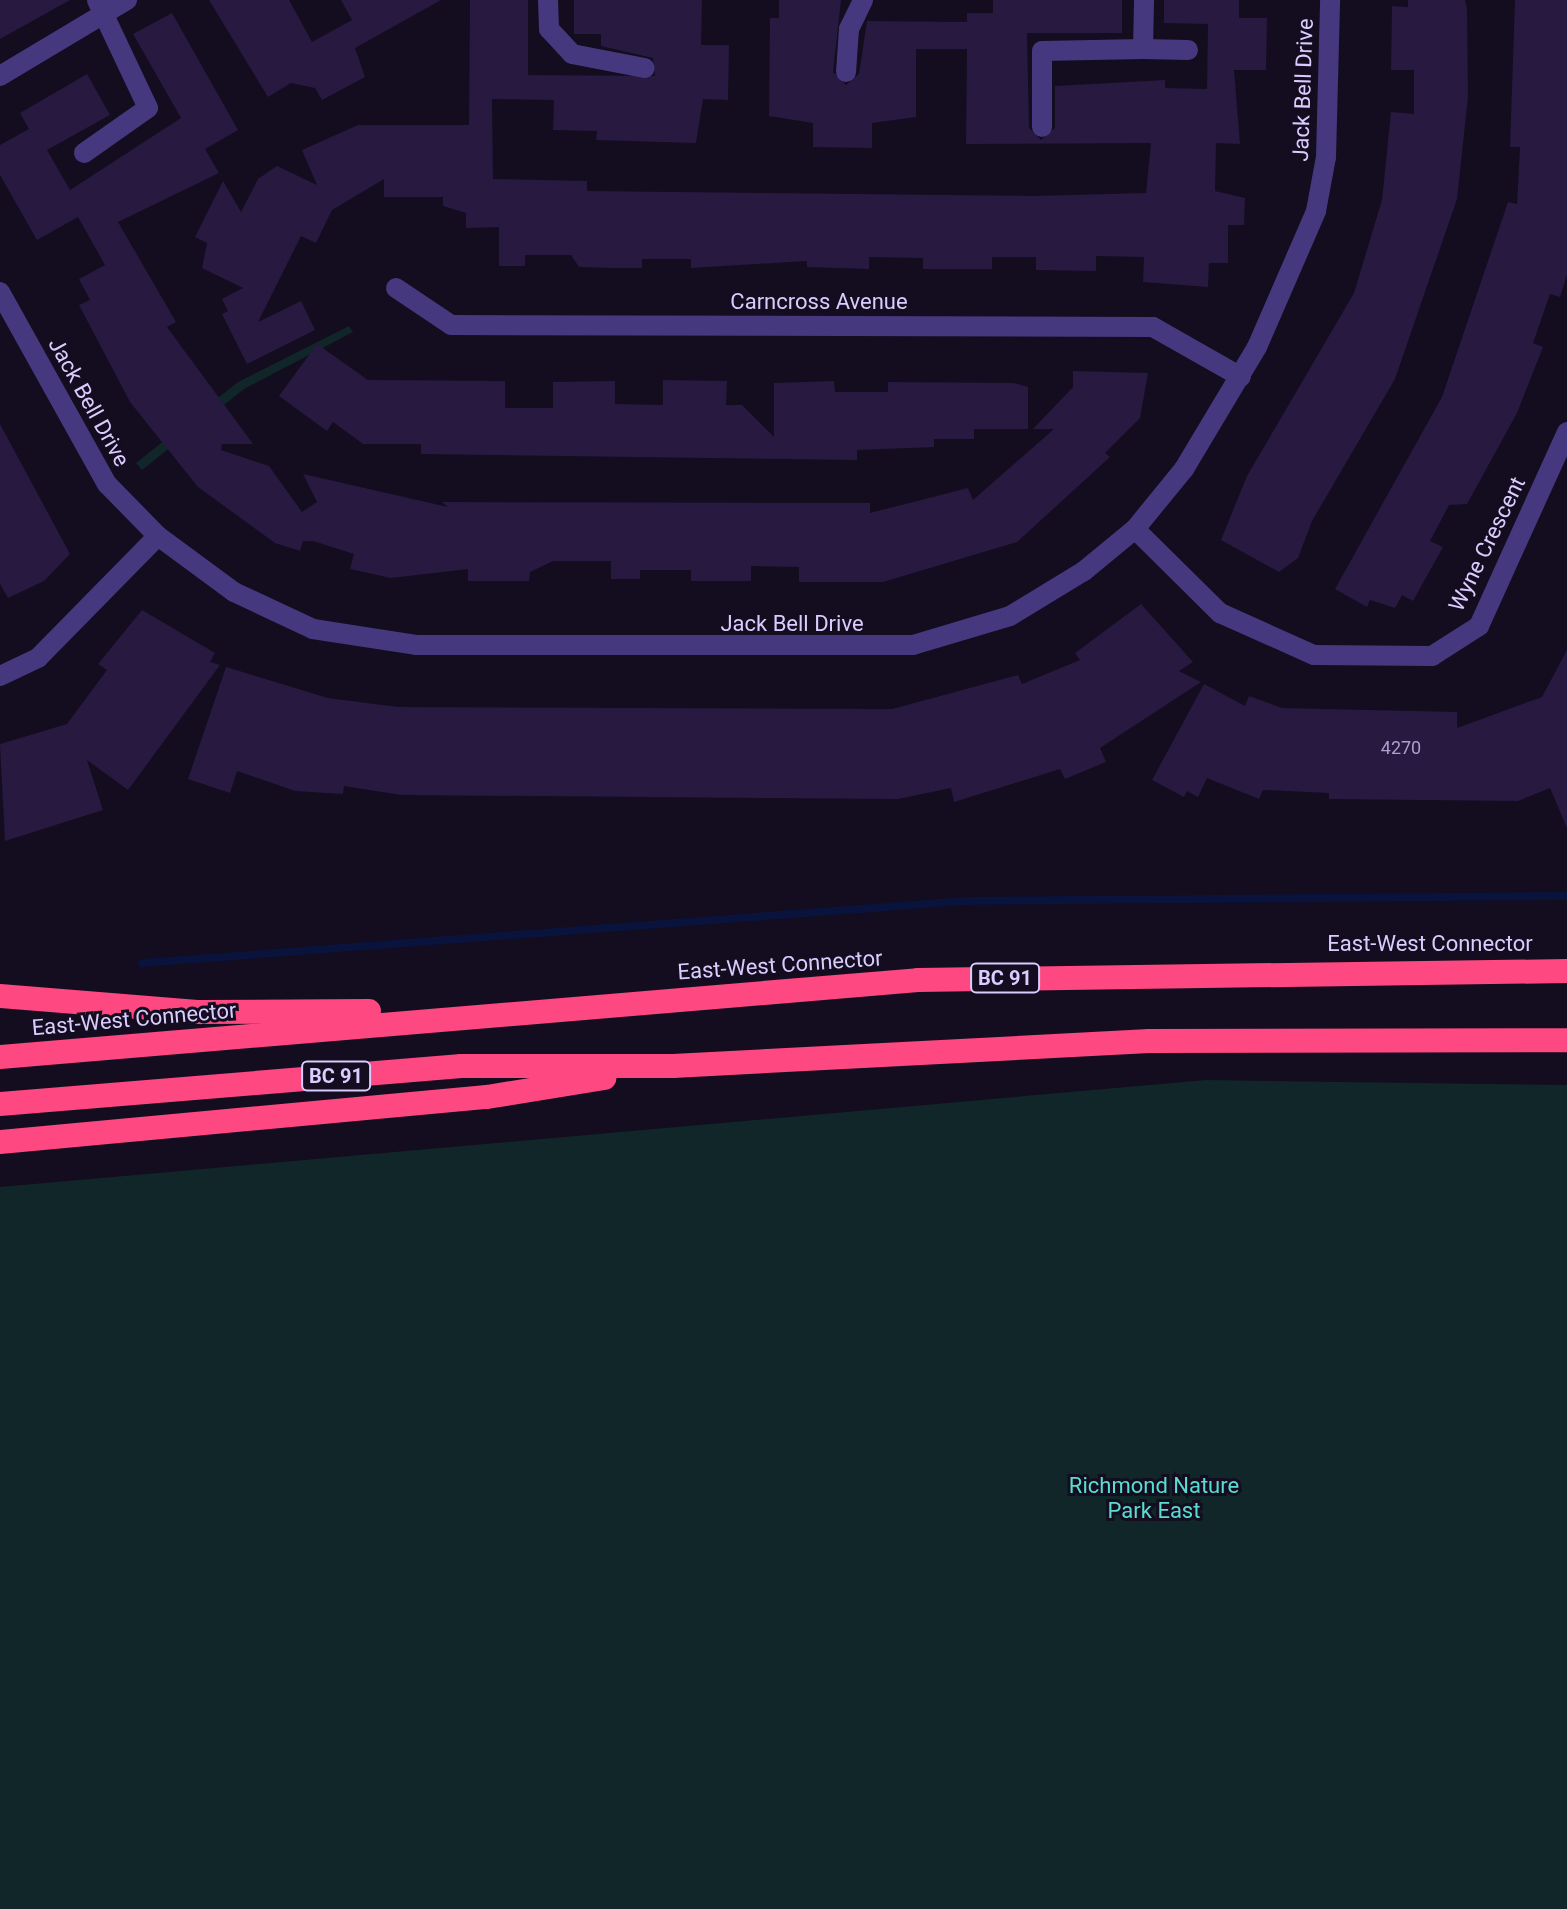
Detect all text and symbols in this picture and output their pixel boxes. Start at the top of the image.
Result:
street label: Jack Bell Drive [1287,18,1319,162]
street label: Carncross Avenue [730,289,908,315]
street label: Jack Bell Drive [43,333,135,471]
street label: Wyne Crescent [1443,472,1531,616]
street label: Jack Bell Drive [720,611,864,637]
house number: 4270 [1381,737,1421,759]
street label: East-West Connector [1327,931,1533,957]
street label: East-West Connector [677,945,883,985]
road number: BC 91 [969,962,1041,994]
street label: East-West Connector [31,997,237,1041]
road number: BC 91 [300,1060,372,1092]
park label: Richmond Nature Park East [1069,1472,1239,1524]

